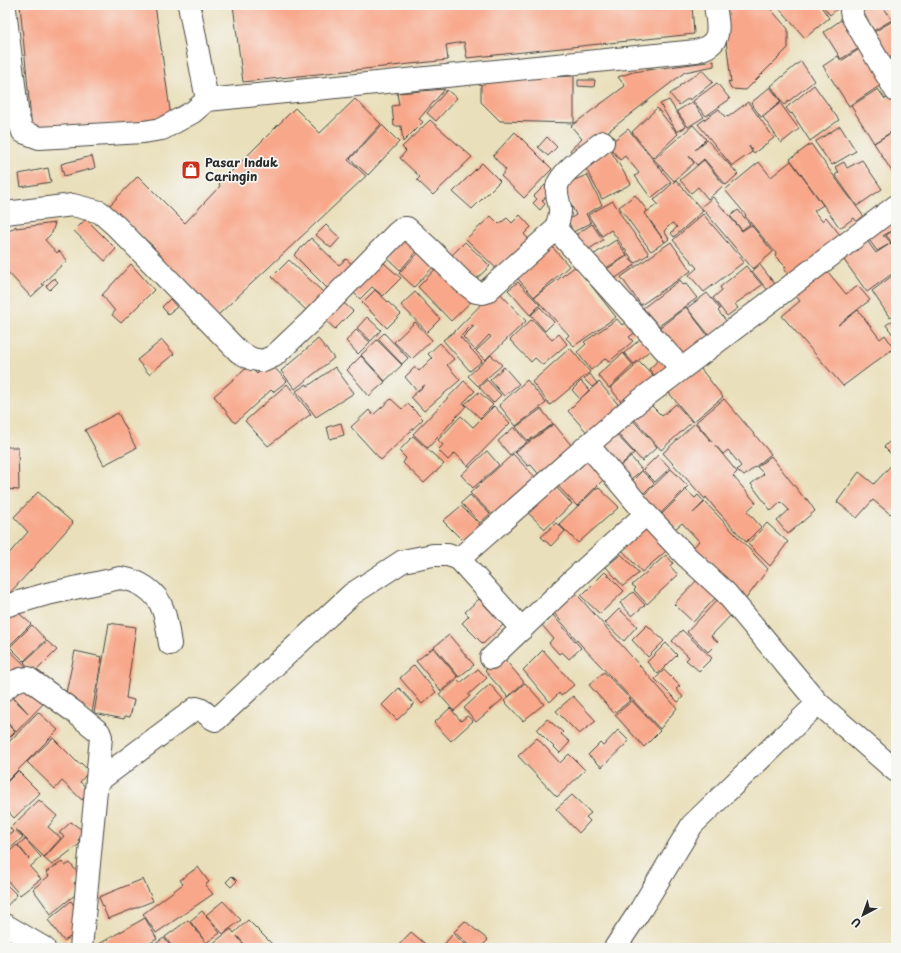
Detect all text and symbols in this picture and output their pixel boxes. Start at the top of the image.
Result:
place label: Pasar Induk Caringin [205,153,278,185]
shop icon: Pasar Induk Caringin [180,159,202,181]
north arrow [843,895,883,935]
text: U [847,914,865,932]

